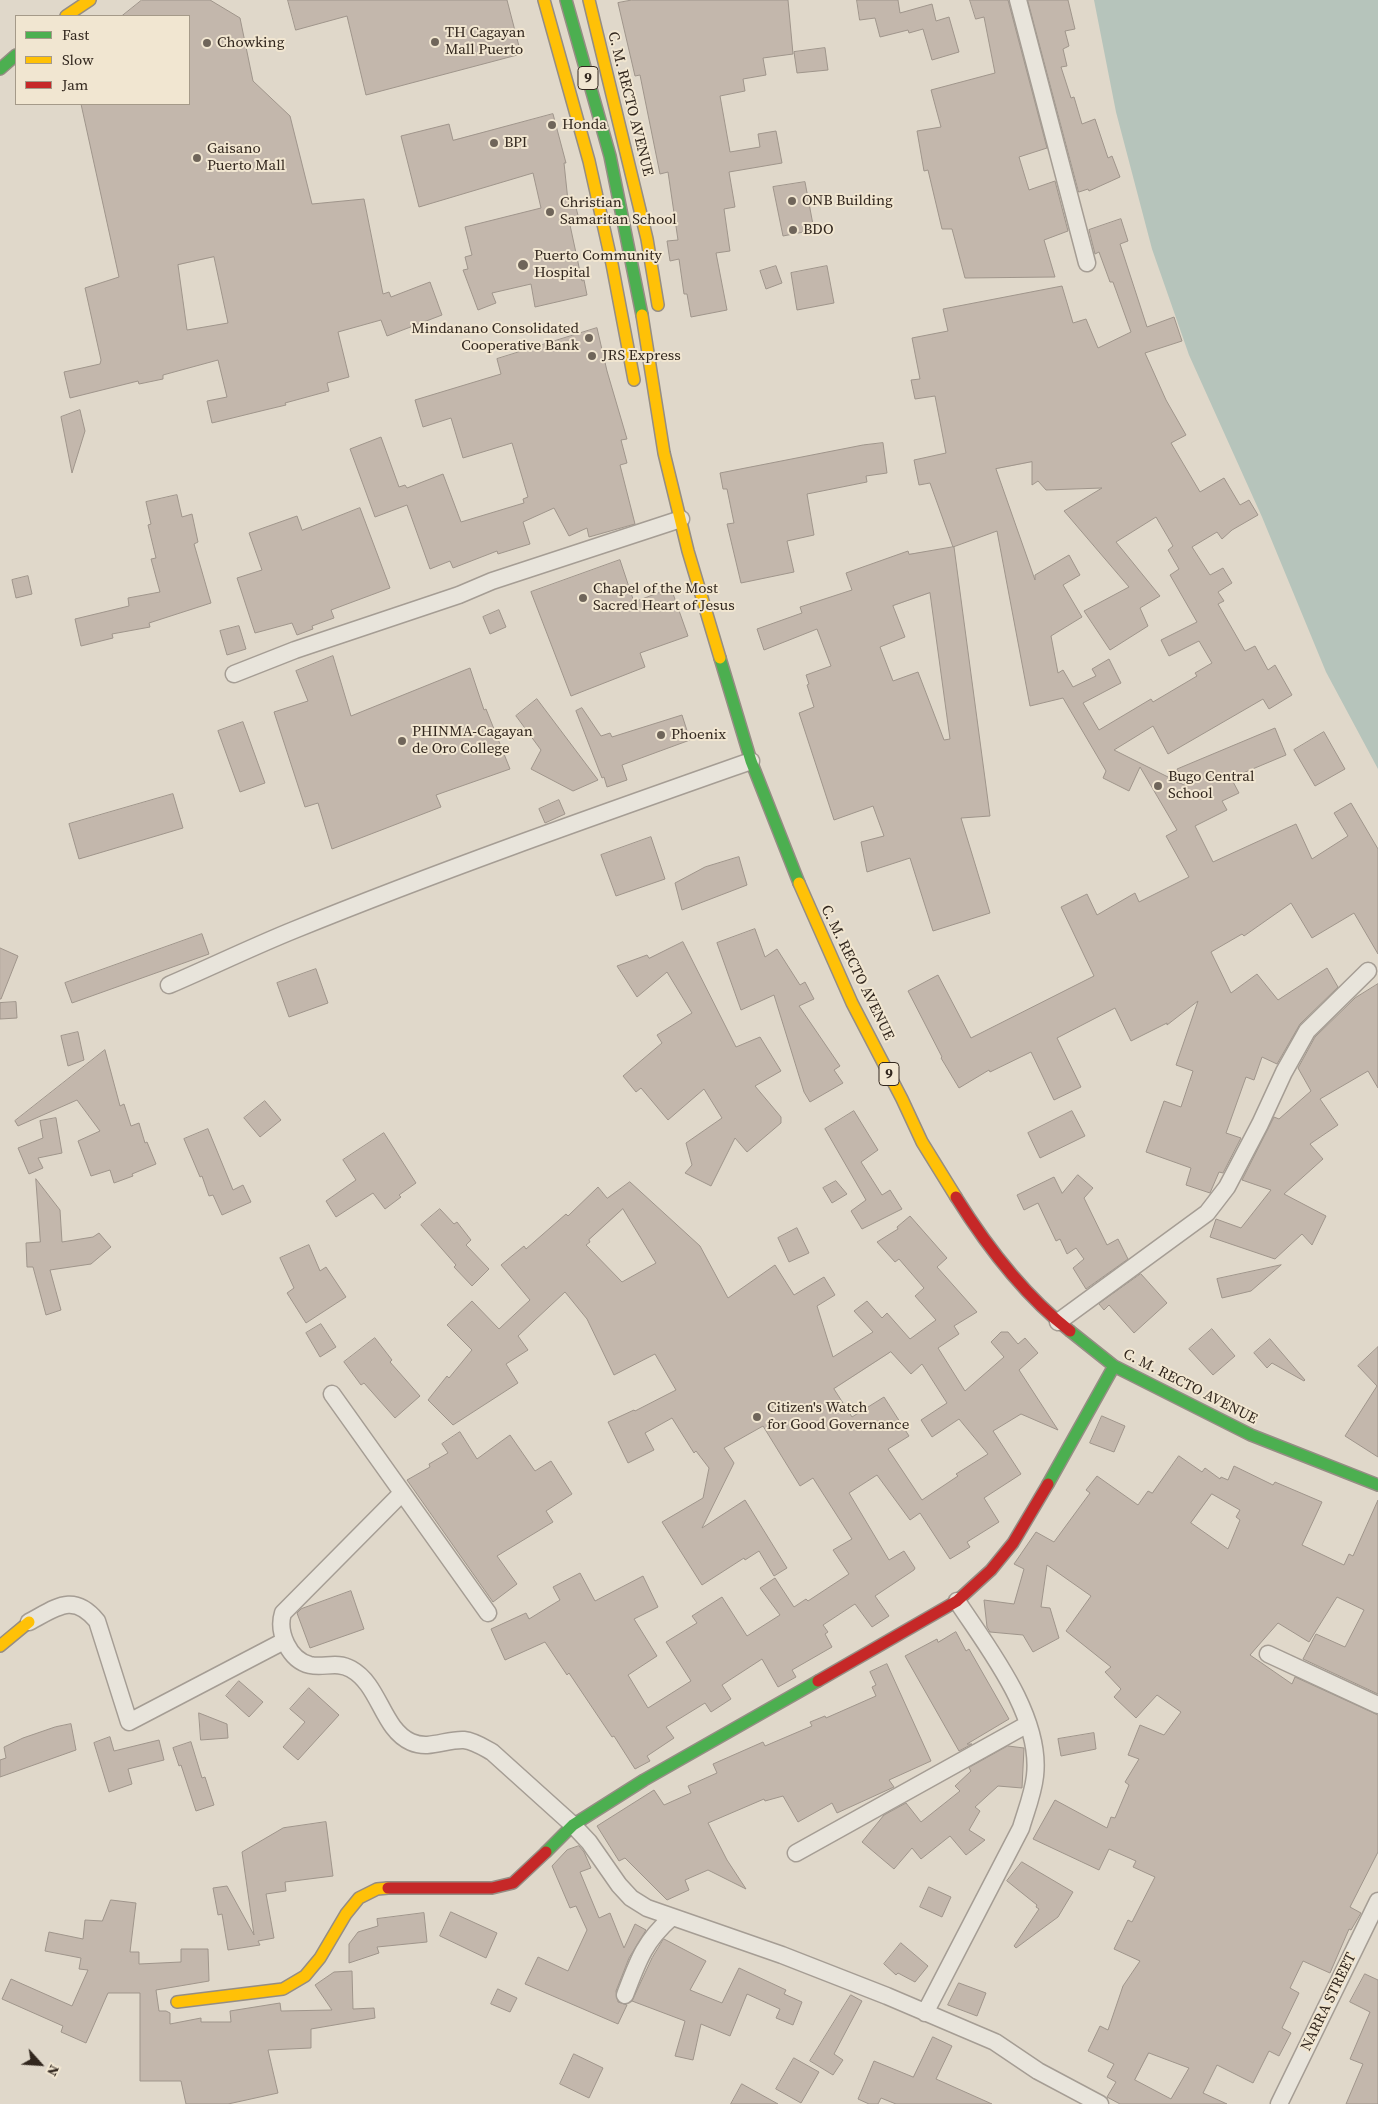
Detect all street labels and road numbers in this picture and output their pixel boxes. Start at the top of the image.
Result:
street label: C. M. RECTO AVENUE [603,30,657,178]
road number: 9 [578,66,598,90]
street label: C. M. RECTO AVENUE [816,902,898,1044]
road number: 9 [879,1062,899,1086]
street label: C. M. RECTO AVENUE [1120,1345,1260,1429]
street label: NARRA STREET [1297,1950,1361,2054]

